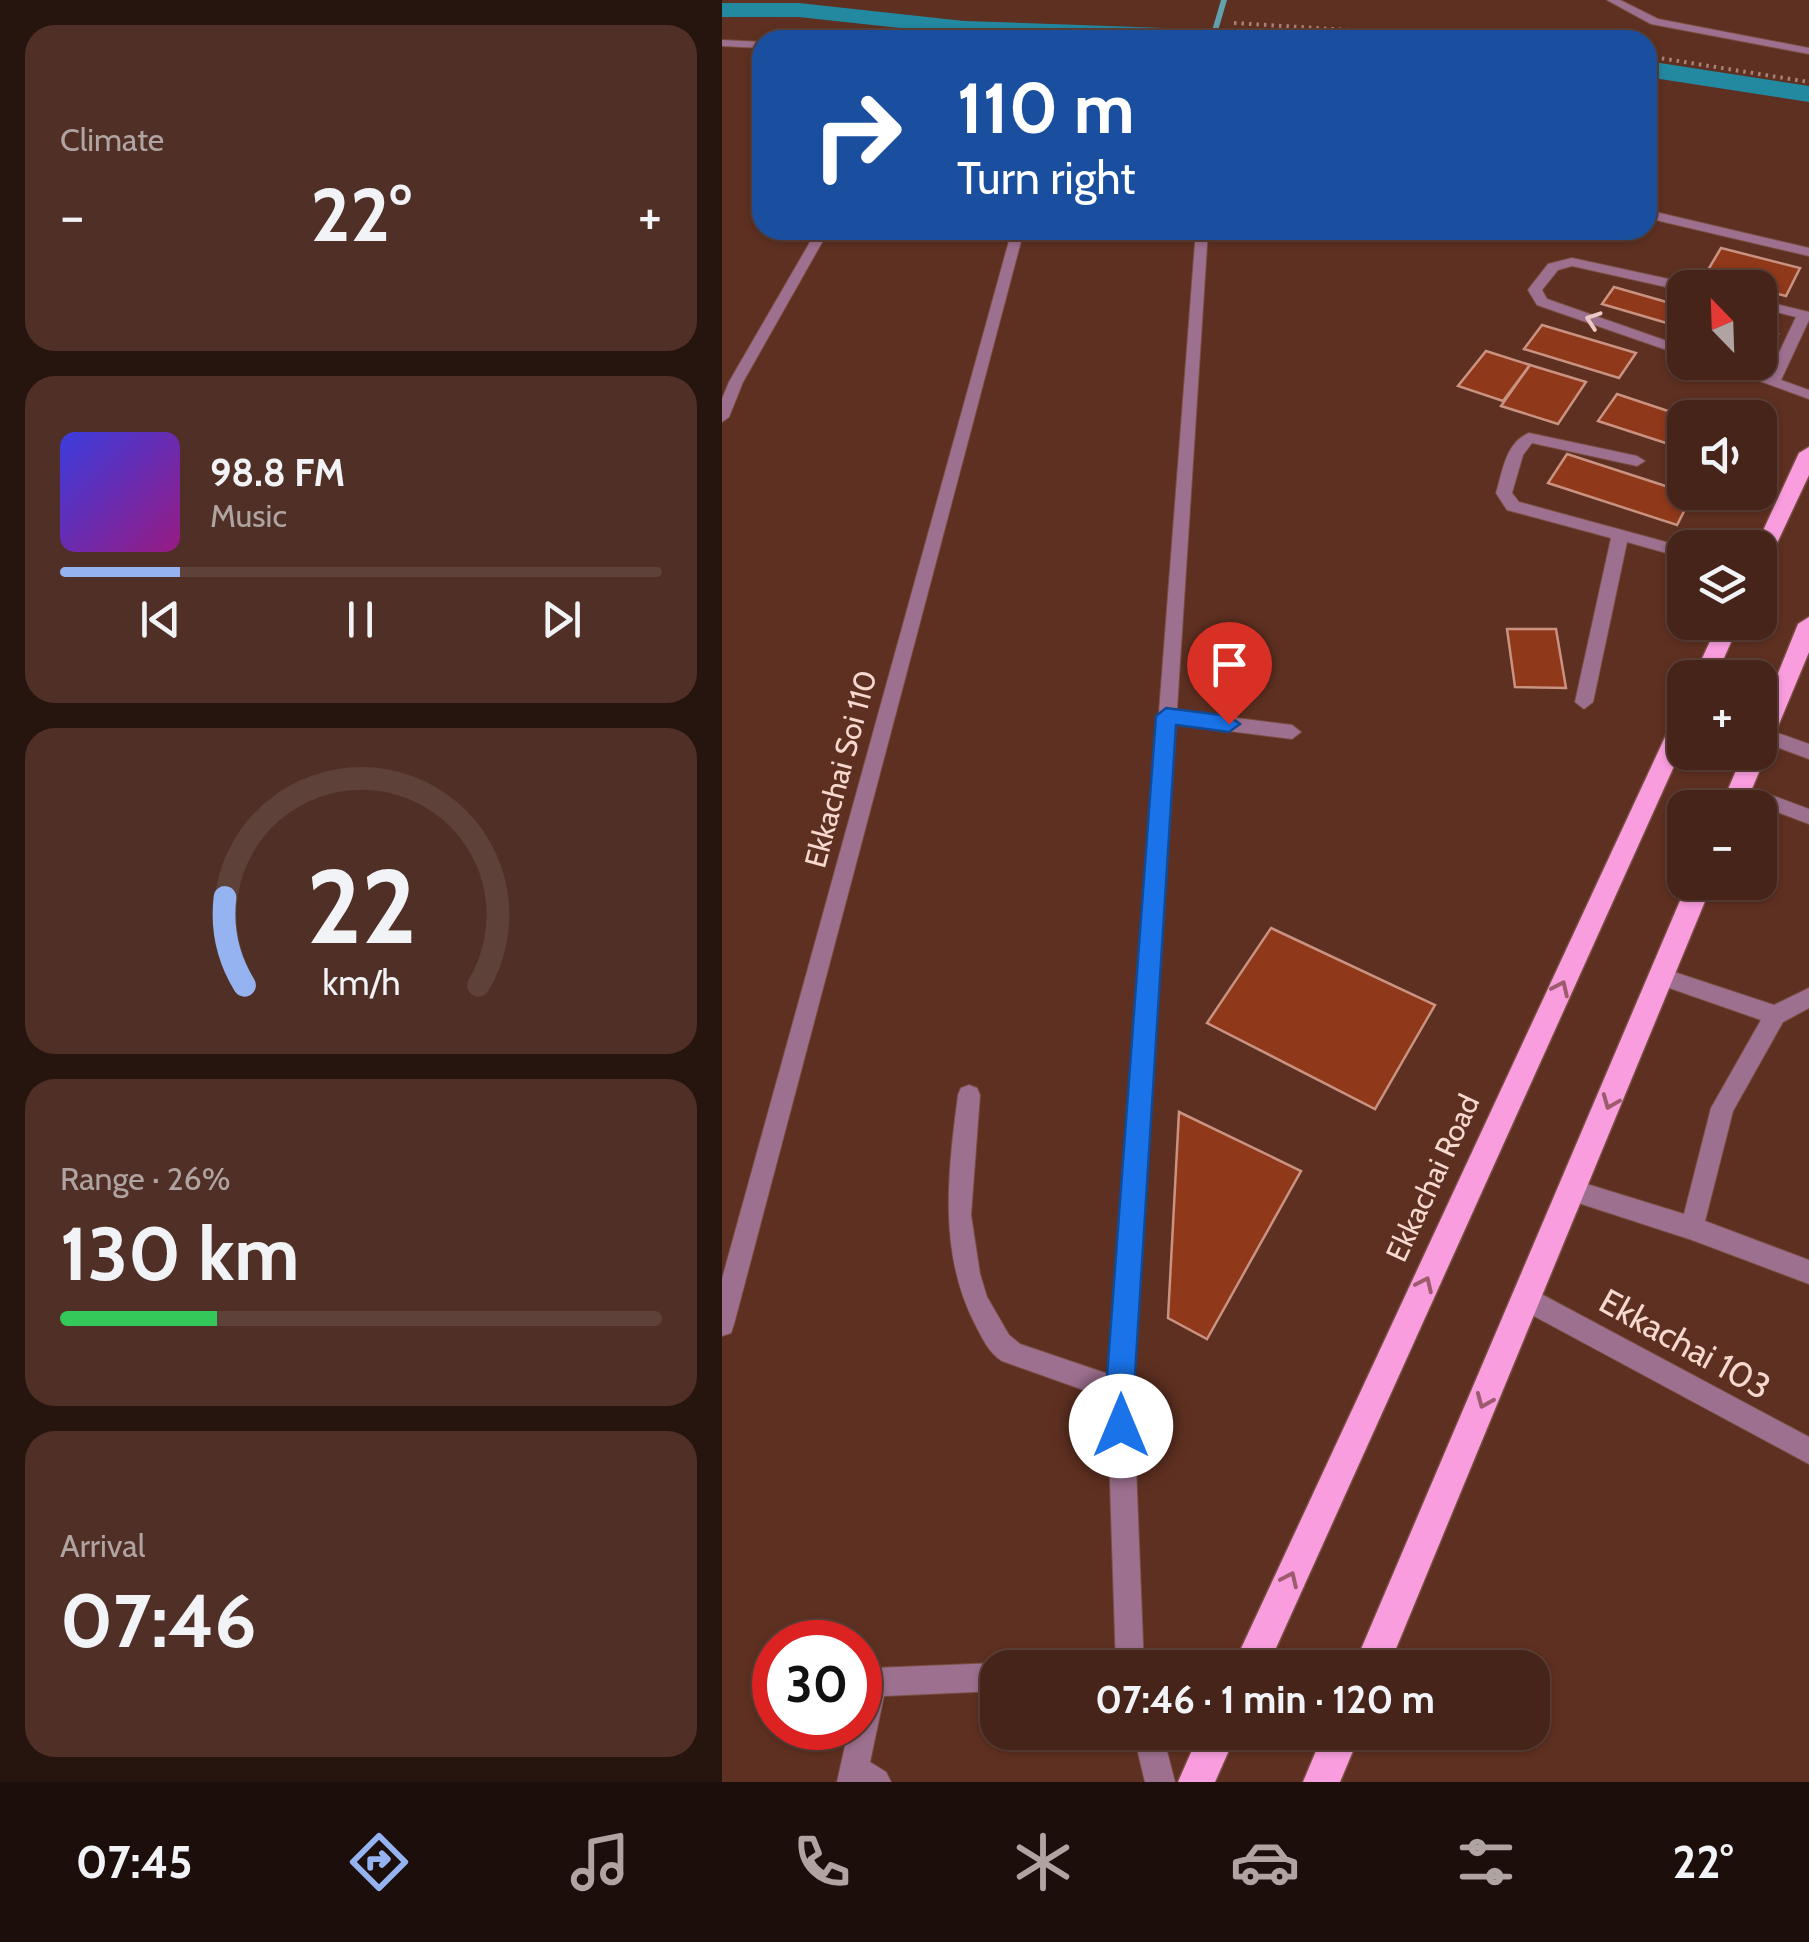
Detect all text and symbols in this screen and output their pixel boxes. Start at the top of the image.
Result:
text: 110 m [957,65,1135,151]
icon: right [792,70,922,200]
text: Climate [60,120,164,159]
text: Turn right [957,151,1136,205]
text: 22° [310,169,412,260]
text: − [60,182,84,249]
text: + [638,182,662,249]
north arrow [1667,270,1777,380]
map controls [1667,270,1777,900]
one-way arrow [1585,311,1602,331]
button: sound [1667,400,1777,510]
text: 98.8 FM [210,449,345,496]
text: Music [210,496,287,535]
button: layers [1667,530,1777,640]
icon: previous [133,592,188,647]
icon: pause [333,592,388,647]
icon: next [534,592,589,647]
pin [1187,622,1272,725]
icon: arrive [1202,637,1257,692]
button: + [1667,660,1777,770]
street label: Ekkachai Soi 110 [796,666,885,872]
button: − [1667,790,1777,900]
text: 22 [306,843,416,969]
text: km/h [322,961,400,1004]
one-way arrow [1549,980,1569,998]
street label: Ekkachai Road [1378,1088,1487,1267]
one-way arrow [1602,1092,1622,1110]
text: Range · 26% [60,1159,230,1198]
text: 130 km [60,1208,299,1299]
one-way arrow [1413,1276,1433,1294]
street label: Ekkachai 103 [1592,1279,1778,1408]
position arrow [1069,1374,1173,1478]
one-way arrow [1476,1391,1496,1409]
text: Arrival [60,1526,145,1565]
one-way arrow [1277,1571,1297,1589]
text: 07:46 [60,1575,257,1666]
speed limit sign: 30 [752,1620,882,1750]
text: 07:46 · 1 min · 120 m [1095,1676,1435,1723]
icon: directions [344,1827,414,1897]
icon: music [565,1827,635,1897]
icon: phone [787,1827,857,1897]
icon: climate [1008,1827,1078,1897]
icon: car [1230,1827,1300,1897]
icon: filters [1451,1827,1521,1897]
text: 07:45 [76,1835,193,1889]
text: 22° [1673,1835,1733,1889]

